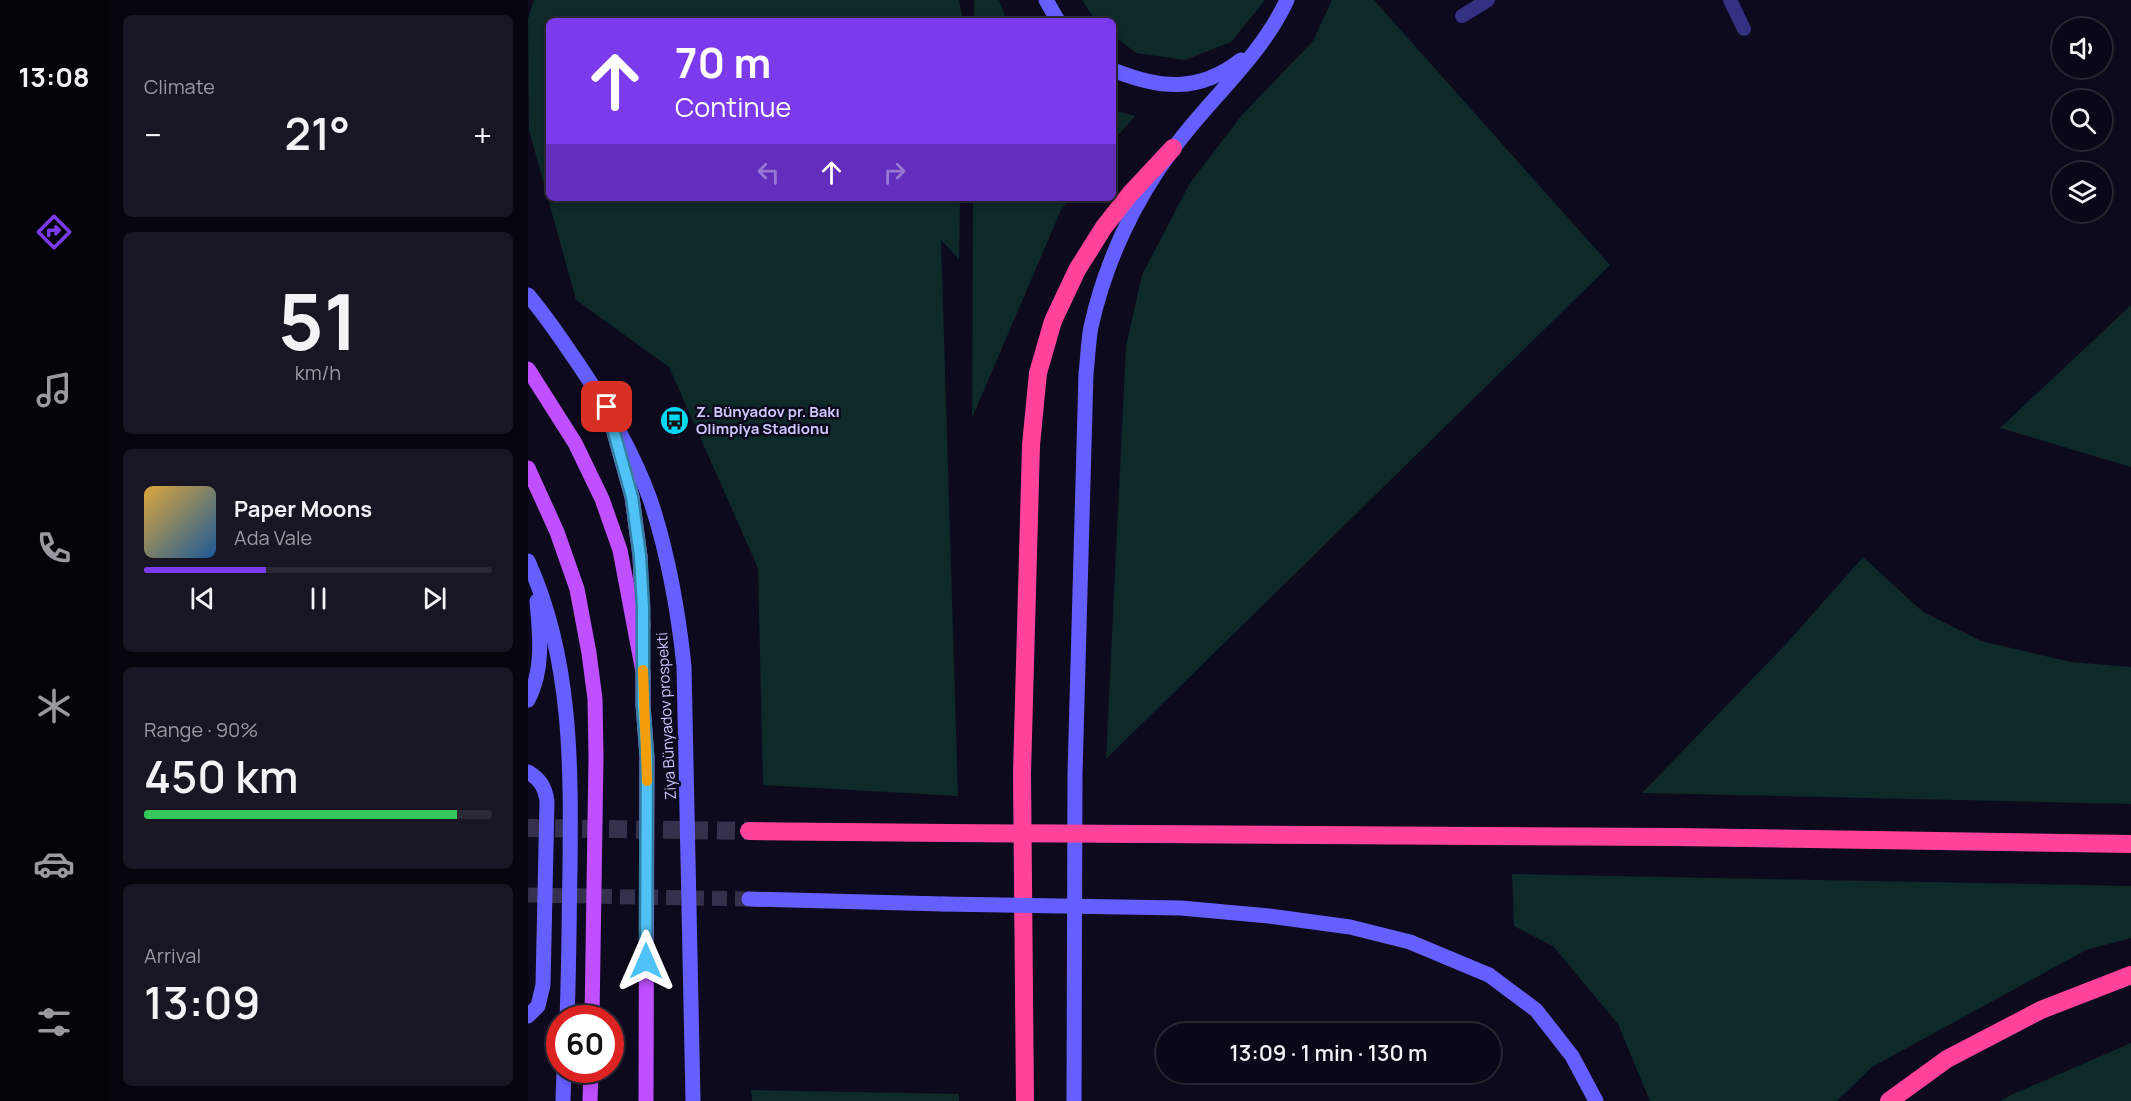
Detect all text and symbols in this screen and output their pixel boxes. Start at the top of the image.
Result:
map controls [2052,18,2112,222]
button: sound [2052,18,2112,78]
text: 70 m [675,33,771,91]
icon: ahead [576,42,654,120]
text: 13:08 [18,58,90,95]
text: Climate [144,73,215,100]
text: Continue [675,88,791,125]
button: search [2052,90,2112,150]
text: 21° [285,102,350,164]
text: − [144,112,162,157]
text: + [473,112,492,157]
icon: left [752,156,785,189]
icon: ahead [815,156,848,189]
icon: right [878,156,911,189]
button: layers [2052,162,2112,222]
icon: directions [33,211,75,253]
text: 51 [278,267,358,373]
text: km/h [295,359,341,386]
icon: music [33,369,75,411]
pin [581,381,632,432]
icon: arrive [590,390,623,423]
place label: Z. Bünyadov pr. Bakı Olimpiya Stadionu [696,401,840,439]
bus stop icon: Z. Bünyadov pr. Bakı Olimpiya Stadionu [659,404,691,436]
text: Paper Moons [234,494,372,524]
text: Ada Vale [234,524,312,551]
icon: phone [33,527,75,569]
icon: previous [186,582,219,615]
icon: pause [302,582,335,615]
icon: next [418,582,451,615]
street label: Ziya Bünyadov prospekti [651,632,681,800]
icon: climate [33,685,75,727]
text: Range · 90% [144,716,258,743]
text: 450 km [144,745,299,807]
icon: car [33,843,75,885]
position arrow [614,929,678,993]
text: Arrival [144,942,201,969]
text: 13:09 [144,971,260,1033]
icon: filters [33,1001,75,1043]
speed limit sign: 60 [546,1005,624,1083]
text: 13:09 · 1 min · 130 m [1230,1038,1427,1068]

